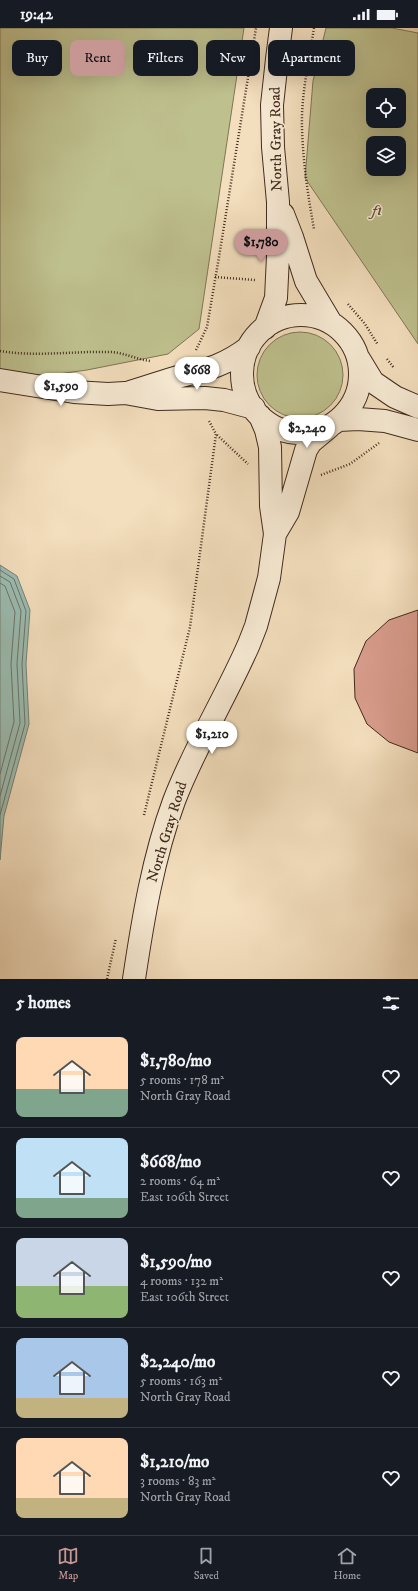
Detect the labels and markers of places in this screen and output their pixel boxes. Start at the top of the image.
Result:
pin: $1,780 [228,229,294,263]
pin: $668 [173,357,221,391]
pin: $1,590 [28,373,94,407]
pin: $2,240 [274,415,340,449]
pin: $1,210 [179,721,245,755]

